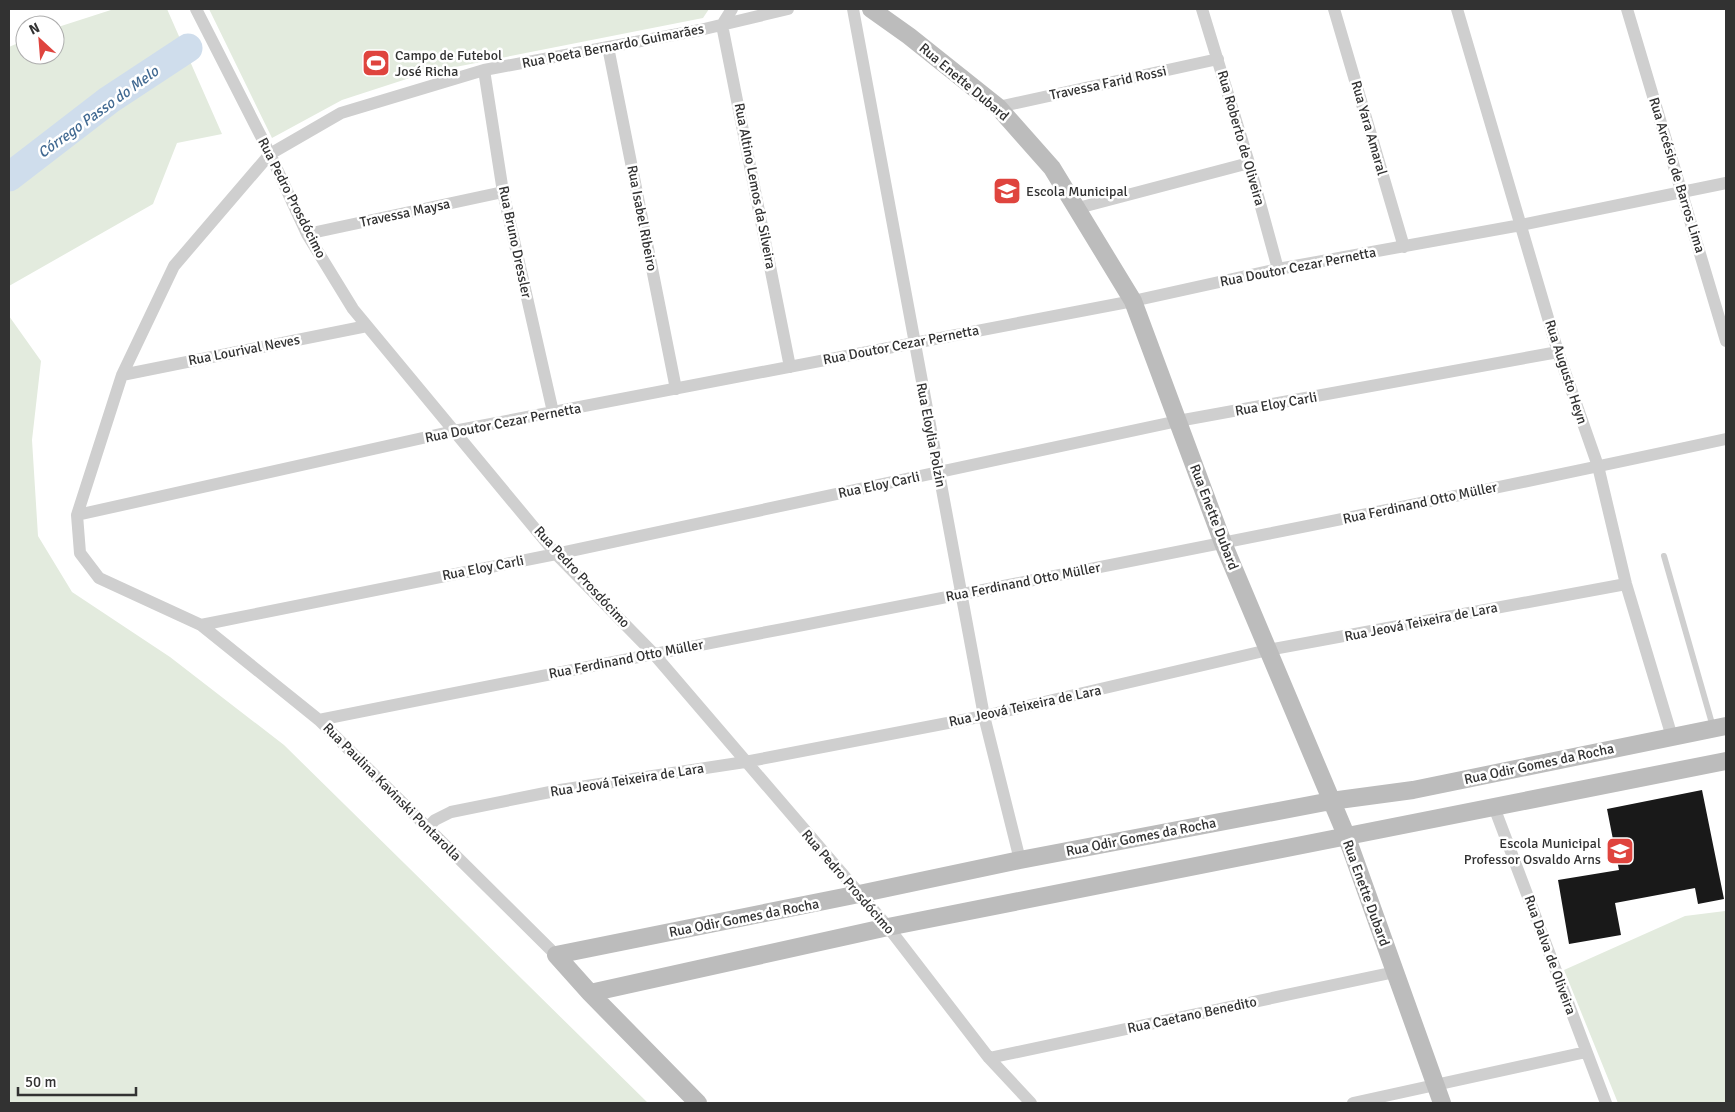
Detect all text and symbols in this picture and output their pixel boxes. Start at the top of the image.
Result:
north arrow [15,15,65,65]
text: N [26,19,43,39]
street label: Rua Poeta Bernardo Guimarães [521,20,705,72]
street label: Rua Enette Dubard [916,40,1012,124]
place label: Campo de Futebol José Richa [395,47,502,80]
sports icon: Campo de Futebol José Richa [361,48,391,78]
water label: Córrego Passo do Melo [34,61,163,162]
street label: Travessa Farid Rossi [1048,62,1168,104]
street label: Rua Roberto de Oliveira [1214,68,1268,208]
street label: Rua Yara Amaral [1347,79,1391,177]
street label: Rua Arcésio de Barros Lima [1645,95,1709,255]
street label: Rua Altino Lemos da Silveira [731,101,779,271]
street label: Rua Pedro Prosdócimo [254,135,330,261]
street label: Rua Isabel Ribeiro [623,164,661,272]
school or university icon: Escola Municipal [992,176,1022,206]
place label: Escola Municipal [1026,183,1128,200]
street label: Rua Bruno Dressler [495,184,535,301]
street label: Travessa Maysa [358,195,452,231]
street label: Rua Doutor Cezar Pernetta [1219,244,1377,290]
street label: Rua Augusto Heyn [1541,318,1591,426]
street label: Rua Doutor Cezar Pernetta [822,322,980,368]
street label: Rua Lourival Neves [187,331,301,369]
street label: Rua Eloylia Polzin [913,381,949,489]
street label: Rua Eloy Carli [1234,388,1318,420]
street label: Rua Doutor Cezar Pernetta [424,400,582,446]
street label: Rua Enette Dubard [1186,462,1242,572]
street label: Rua Eloy Carli [837,468,921,502]
street label: Rua Ferdinand Otto Müller [1341,478,1499,528]
street label: Rua Pedro Prosdócimo [530,523,634,631]
street label: Rua Eloy Carli [441,552,525,584]
street label: Rua Ferdinand Otto Müller [944,558,1103,605]
street label: Rua Jeová Teixeira de Lara [1343,599,1499,645]
street label: Rua Ferdinand Otto Müller [547,635,706,682]
street label: Rua Jeová Teixeira de Lara [947,682,1103,730]
street label: Rua Paulina Kavinski Pontarolla [319,719,465,865]
street label: Rua Odir Gomes da Rocha [1463,740,1615,788]
street label: Rua Jeová Teixeira de Lara [549,759,705,801]
street label: Rua Odir Gomes da Rocha [1064,814,1218,860]
street label: Rua Pedro Prosdócimo [798,826,898,938]
place label: Escola Municipal Professor Osvaldo Arns [1464,835,1601,868]
school or university icon: Escola Municipal Professor Osvaldo Arns [1605,836,1635,866]
street label: Rua Enette Dubard [1339,838,1393,948]
street label: Rua Dalva de Oliveira [1520,893,1580,1017]
street label: Rua Odir Gomes da Rocha [667,895,821,941]
street label: Rua Caetano Benedito [1126,993,1258,1037]
scale bar [18,1064,135,1096]
text: 50 m [25,1073,56,1091]

